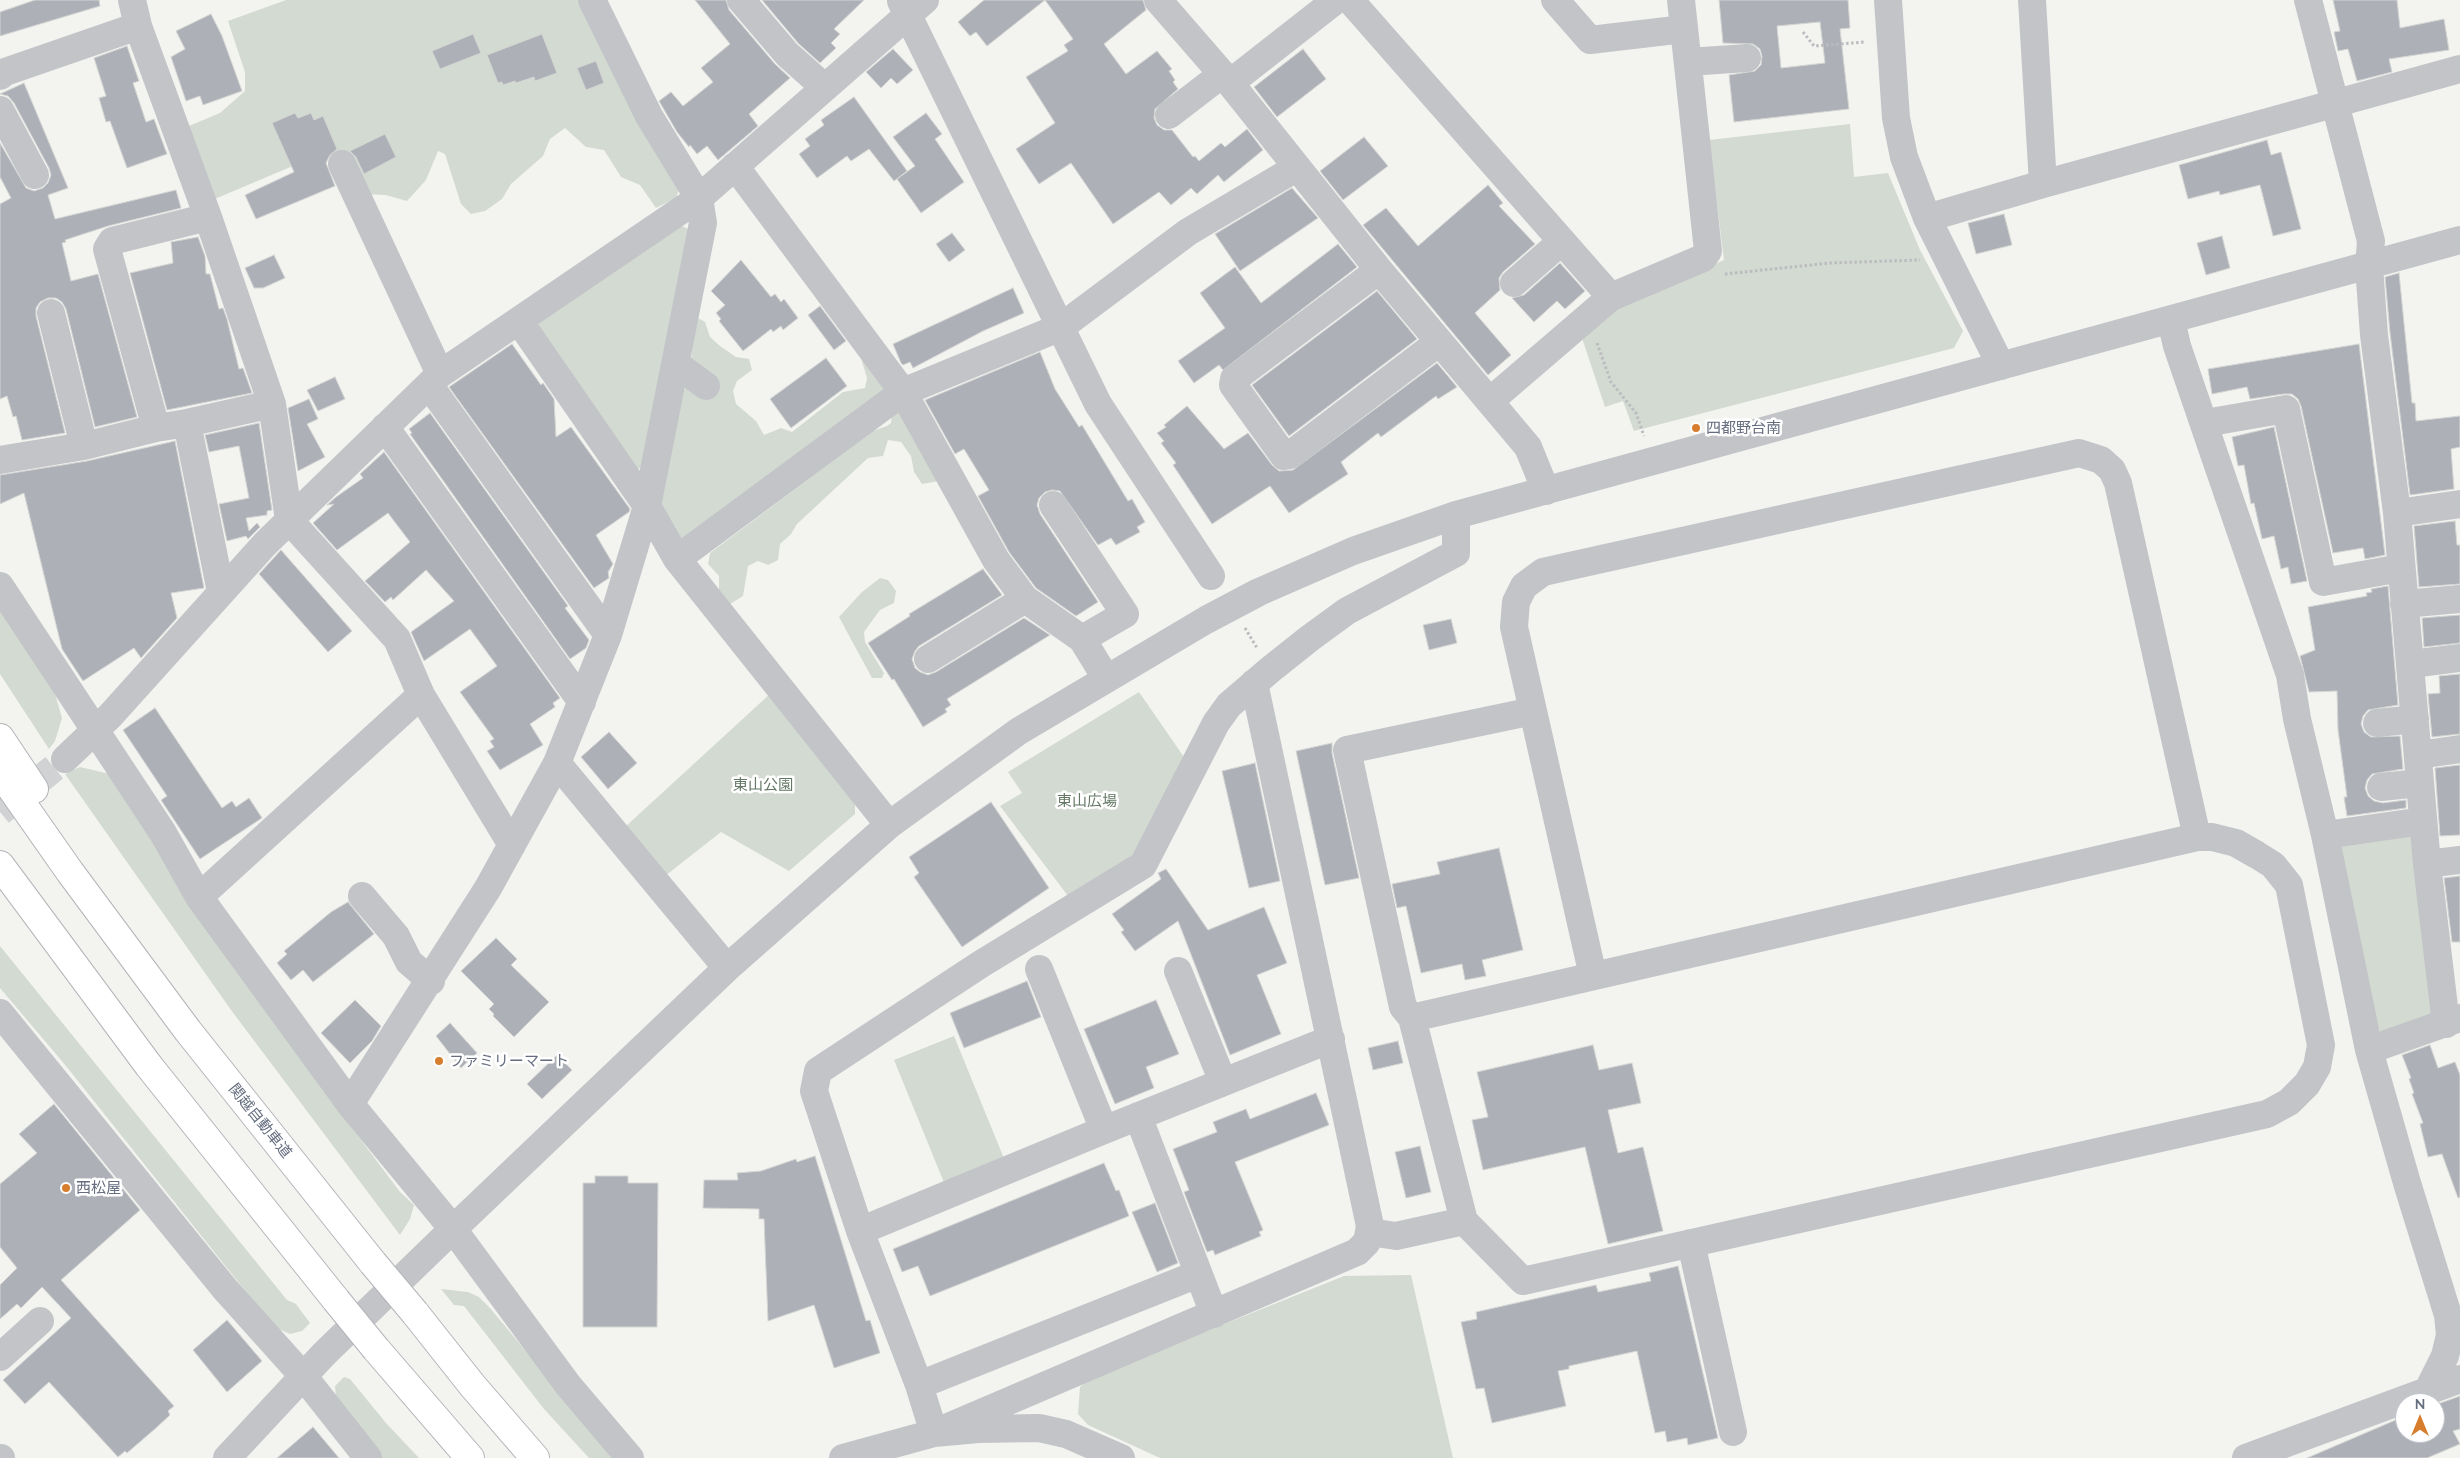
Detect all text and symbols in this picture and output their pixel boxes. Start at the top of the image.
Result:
place label: 四都野台南 [1706,419,1781,437]
marker: 四都野台南 [1690,422,1702,434]
park label: 東山公園 [733,776,793,794]
park label: 東山広場 [1057,792,1117,810]
place label: ファミリーマート [449,1052,569,1070]
marker: ファミリーマート [433,1055,445,1067]
street label: 関越自動車道 [225,1080,295,1162]
place label: 西松屋 [76,1179,121,1197]
marker: 西松屋 [60,1182,72,1194]
north arrow [2395,1393,2445,1443]
text: N [2415,1395,2425,1413]

